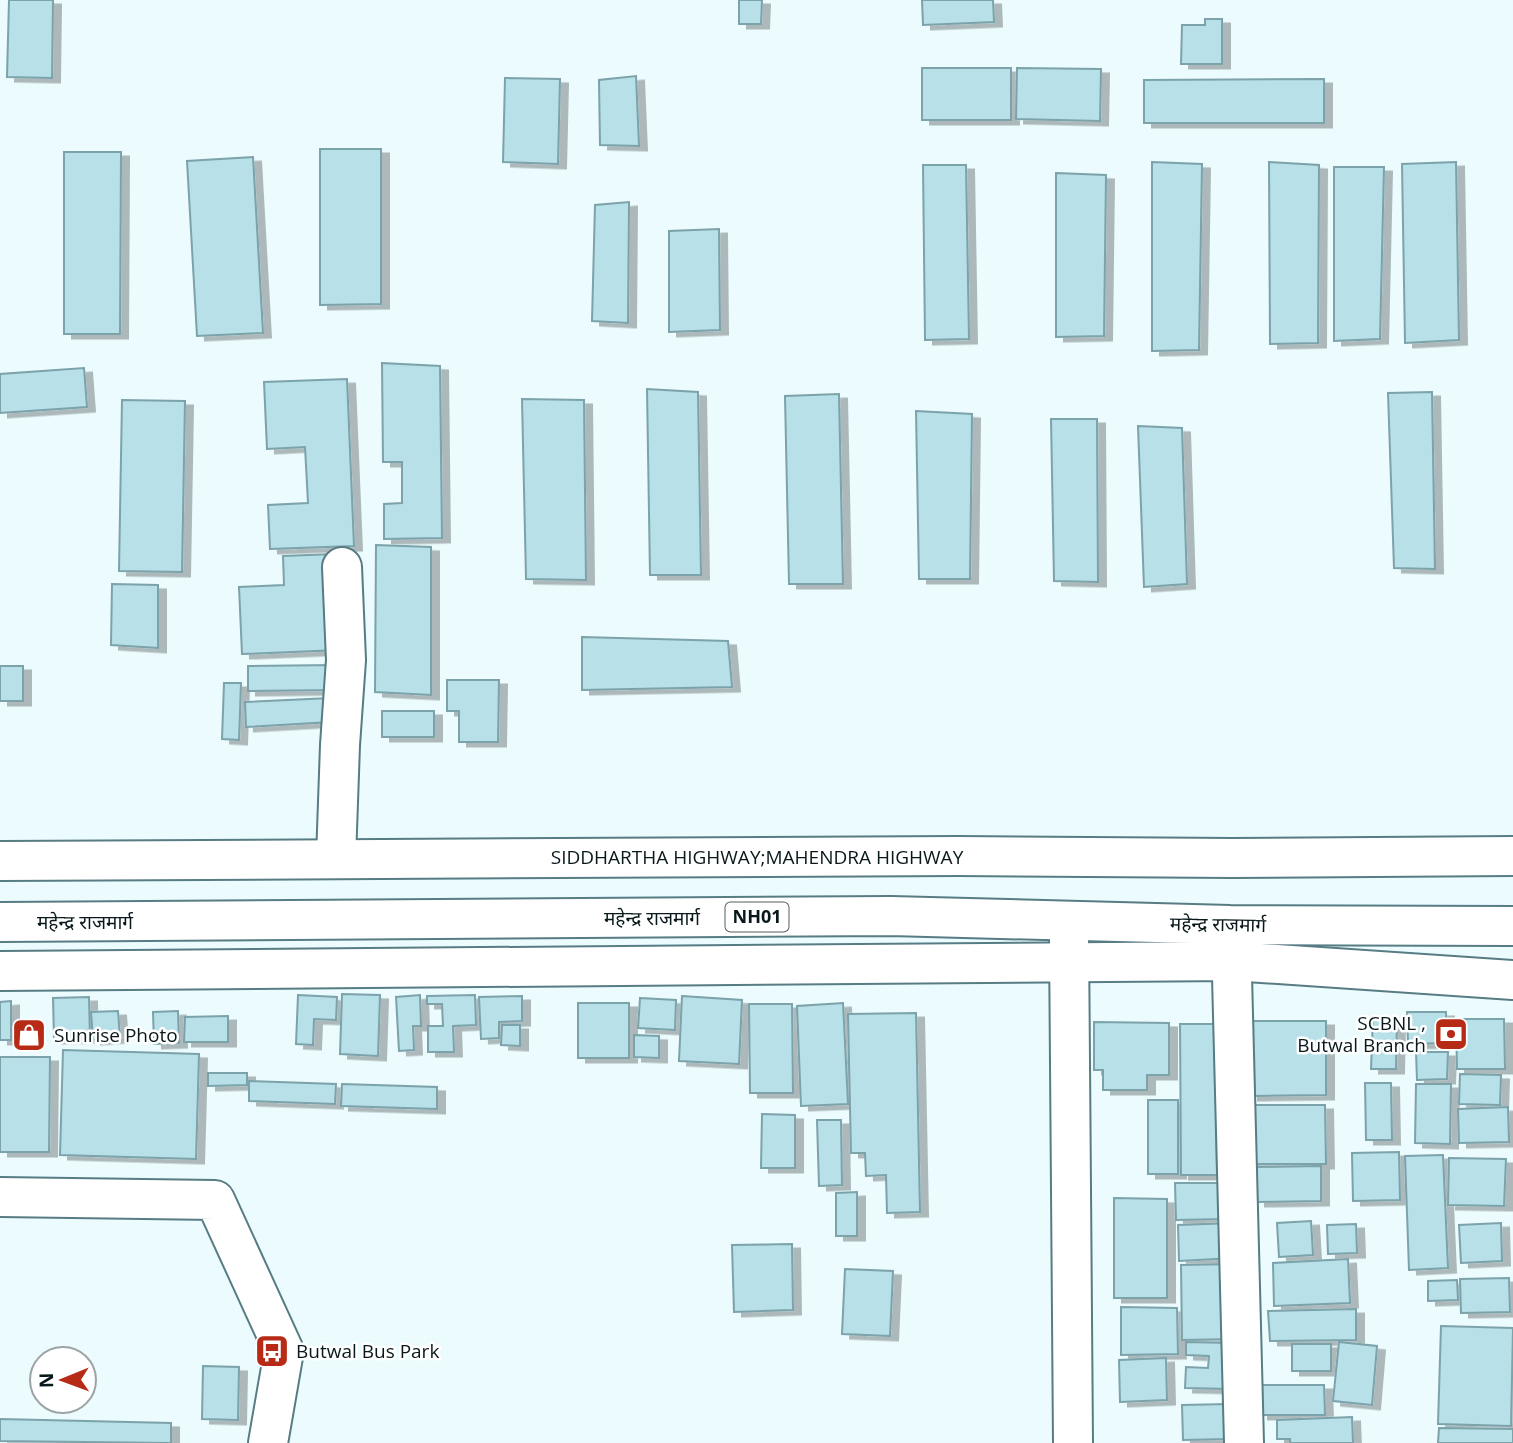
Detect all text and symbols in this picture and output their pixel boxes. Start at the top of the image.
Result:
street label: SIDDHARTHA HIGHWAY;MAHENDRA HIGHWAY [551,844,964,870]
road number: NH01 [726,902,788,932]
street label: महेन्द्र राजमार्ग [604,905,701,931]
street label: महेन्द्र राजमार्ग [37,909,134,935]
street label: महेन्द्र राजमार्ग [1170,910,1267,938]
place label: SCBNL , Butwal Branch [1297,1010,1426,1058]
bank icon: SCBNL , Butwal Branch [1432,1015,1470,1053]
shop icon: Sunrise Photo [10,1016,48,1054]
place label: Sunrise Photo [54,1022,178,1048]
bus stop icon: Butwal Bus Park [253,1332,291,1370]
place label: Butwal Bus Park [296,1338,439,1364]
north arrow [28,1345,98,1415]
text: N [33,1372,59,1388]

